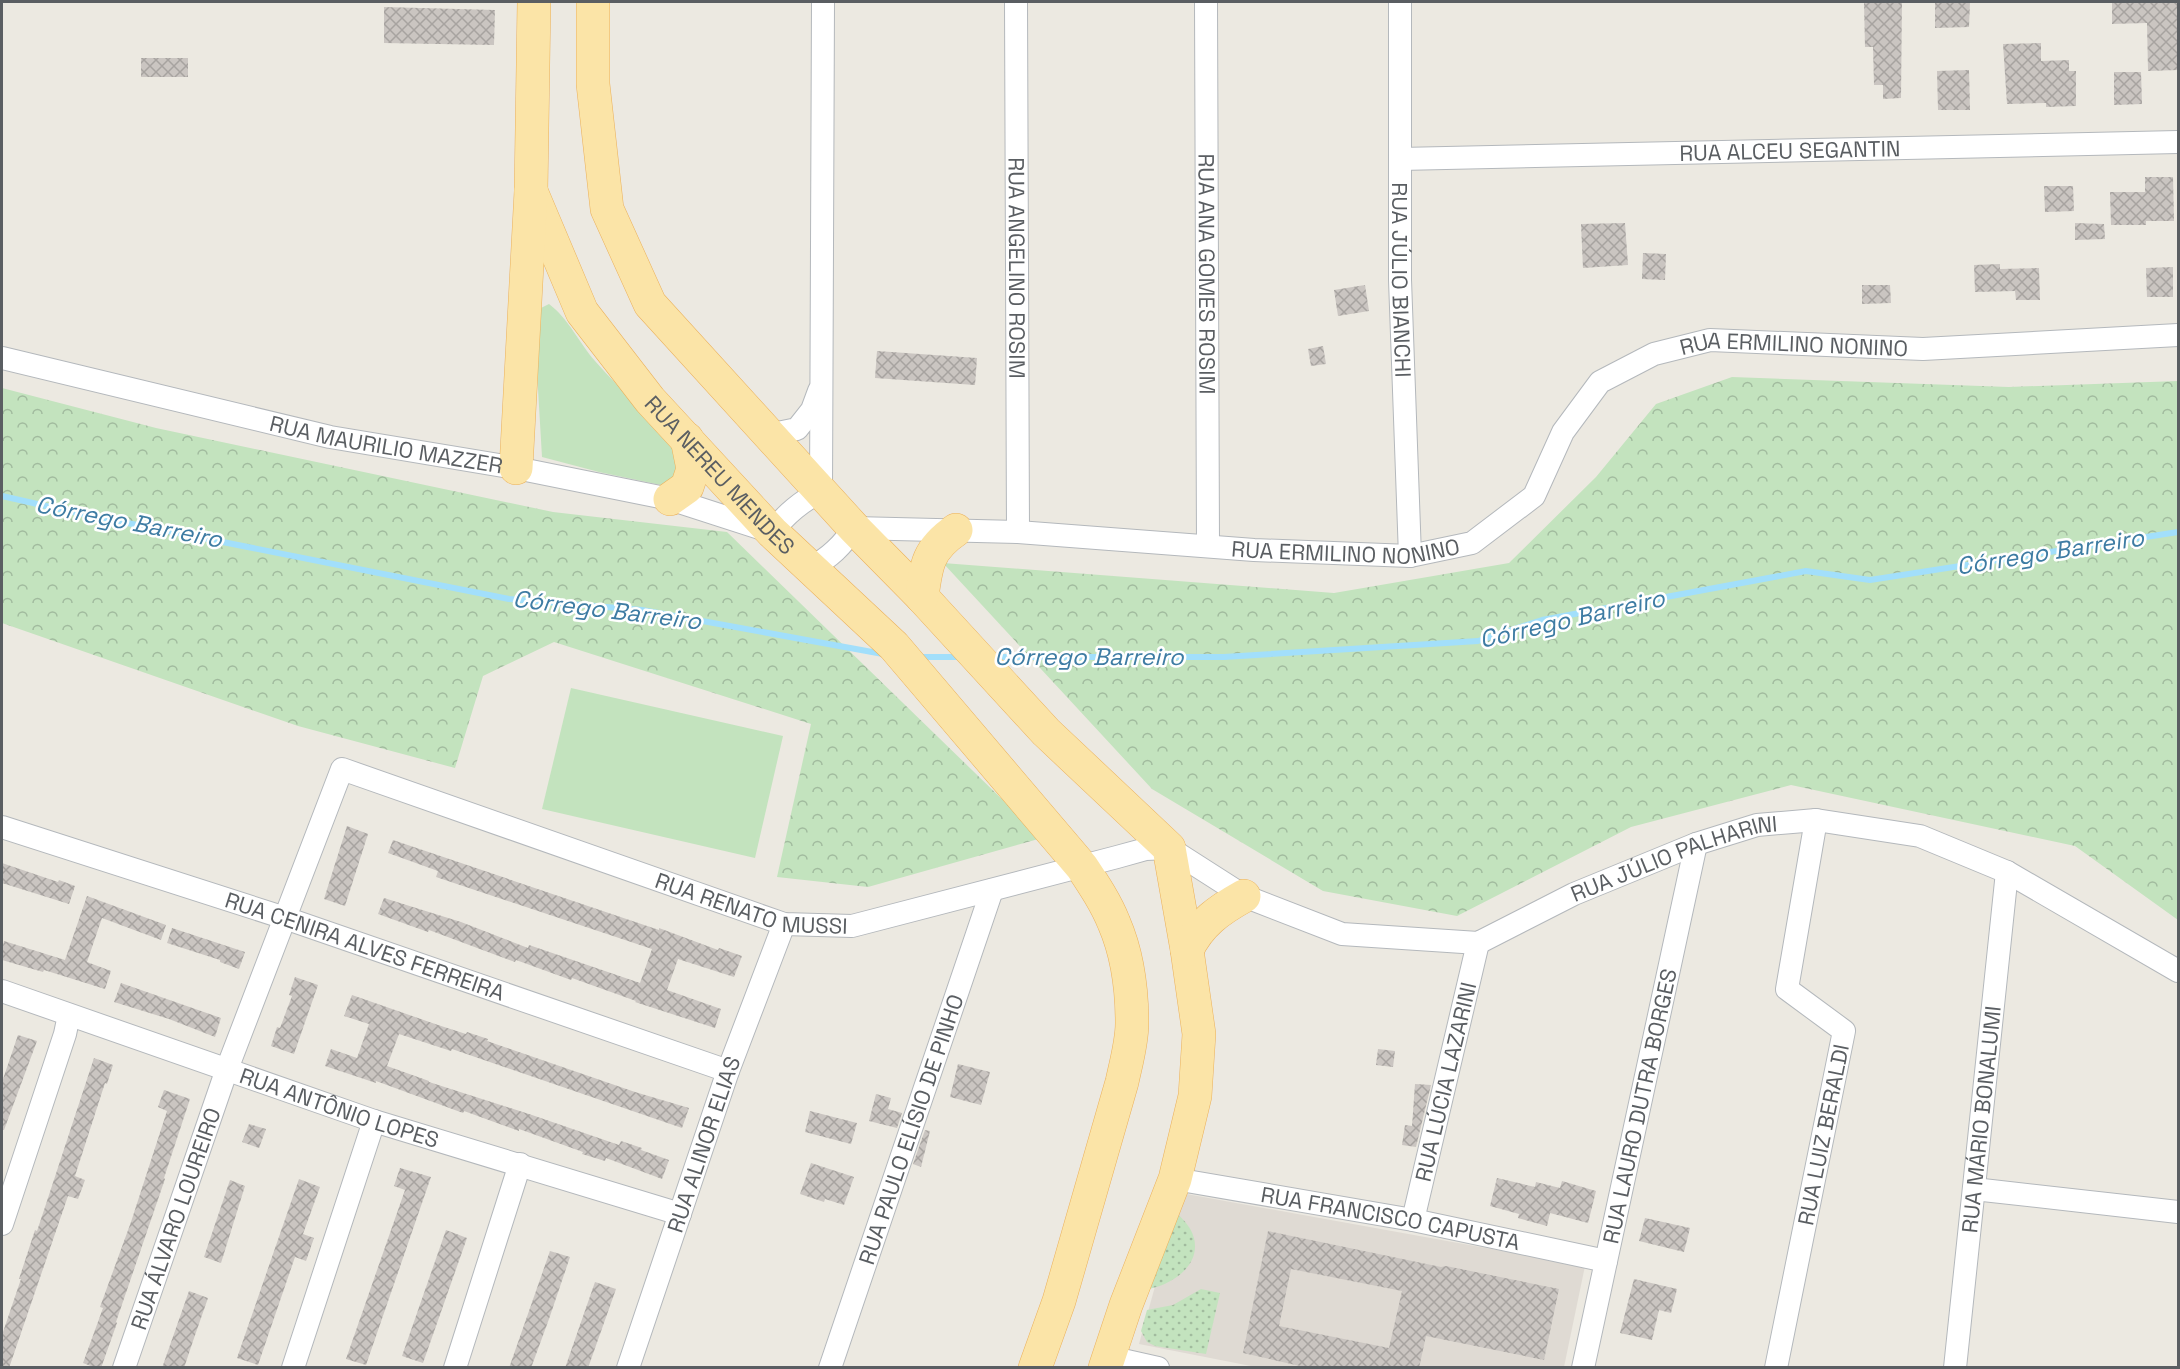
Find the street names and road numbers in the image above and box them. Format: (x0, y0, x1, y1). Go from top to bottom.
street label: RUA ALCEU SEGANTIN (1679, 134, 1901, 167)
street label: RUA ANA GOMES ROSIM (1193, 153, 1221, 395)
street label: RUA ANGELINO ROSIM (1003, 157, 1031, 379)
street label: RUA JÚLIO BIANCHI (1386, 182, 1418, 378)
street label: RUA ERMILINO NONINO (1677, 326, 1909, 362)
street label: RUA NEREU MENDES (639, 390, 801, 560)
street label: RUA MAURILIO MAZZER (267, 409, 505, 480)
street label: RUA ERMILINO NONINO (1230, 532, 1462, 570)
street label: RUA JÚLIO PALHARINI (1567, 809, 1778, 908)
street label: RUA RENATO MUSSI (651, 866, 848, 940)
street label: RUA CENIRA ALVES FERREIRA (222, 886, 509, 1007)
street label: RUA LAURO DUTRA BORGES (1596, 966, 1683, 1246)
street label: RUA LÚCIA LAZARINI (1408, 979, 1482, 1184)
street label: RUA PAULO ELÍSIO DE PINHO (852, 991, 970, 1268)
street label: RUA MÁRIO BONALUMI (1955, 1004, 2007, 1234)
street label: RUA LUIZ BERALDI (1791, 1042, 1855, 1228)
street label: RUA ALINOR ELIAS (661, 1052, 746, 1236)
street label: RUA ANTÔNIO LOPES (236, 1061, 442, 1154)
street label: RUA ÁLVARO LOUREIRO (124, 1104, 227, 1333)
street label: RUA FRANCISCO CAPUSTA (1259, 1180, 1523, 1256)

